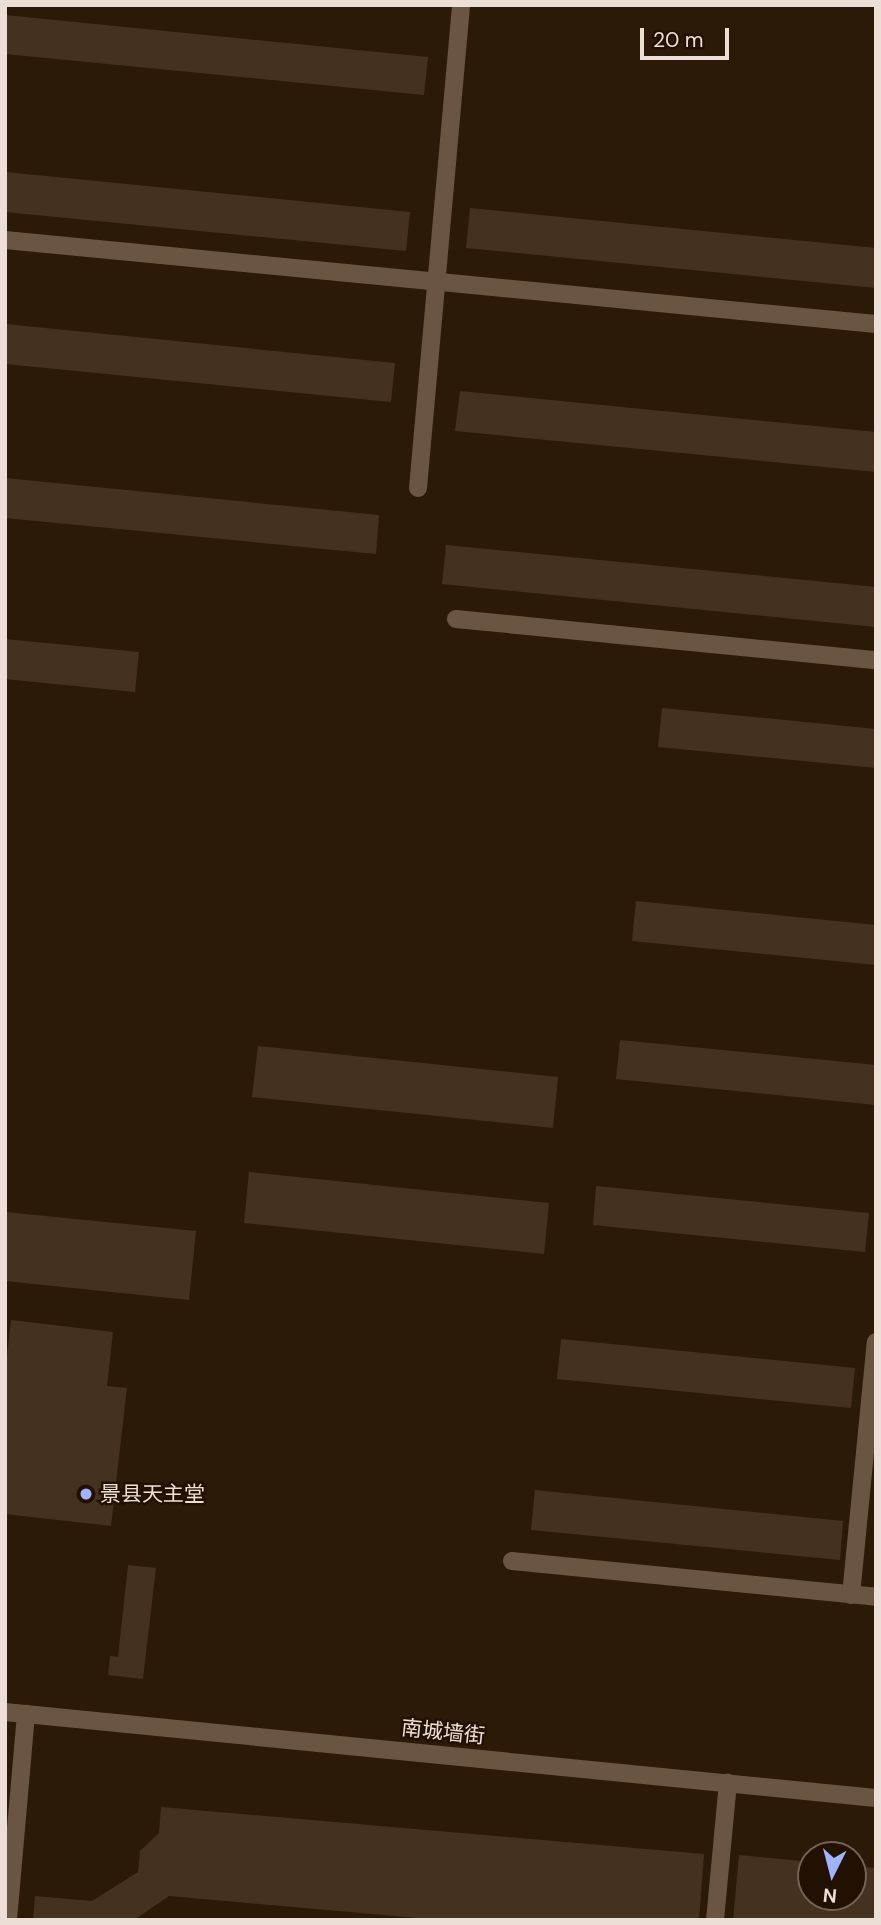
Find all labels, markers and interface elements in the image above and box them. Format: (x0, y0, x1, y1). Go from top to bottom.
scale bar (643, 14, 732, 58)
text: 20 m (653, 26, 704, 54)
place label: 景县天主堂 (100, 1481, 205, 1507)
marker: 景县天主堂 (78, 1486, 94, 1502)
street label: 南城墙街 (400, 1715, 486, 1749)
north arrow (797, 1841, 867, 1911)
text: N (822, 1882, 838, 1909)

